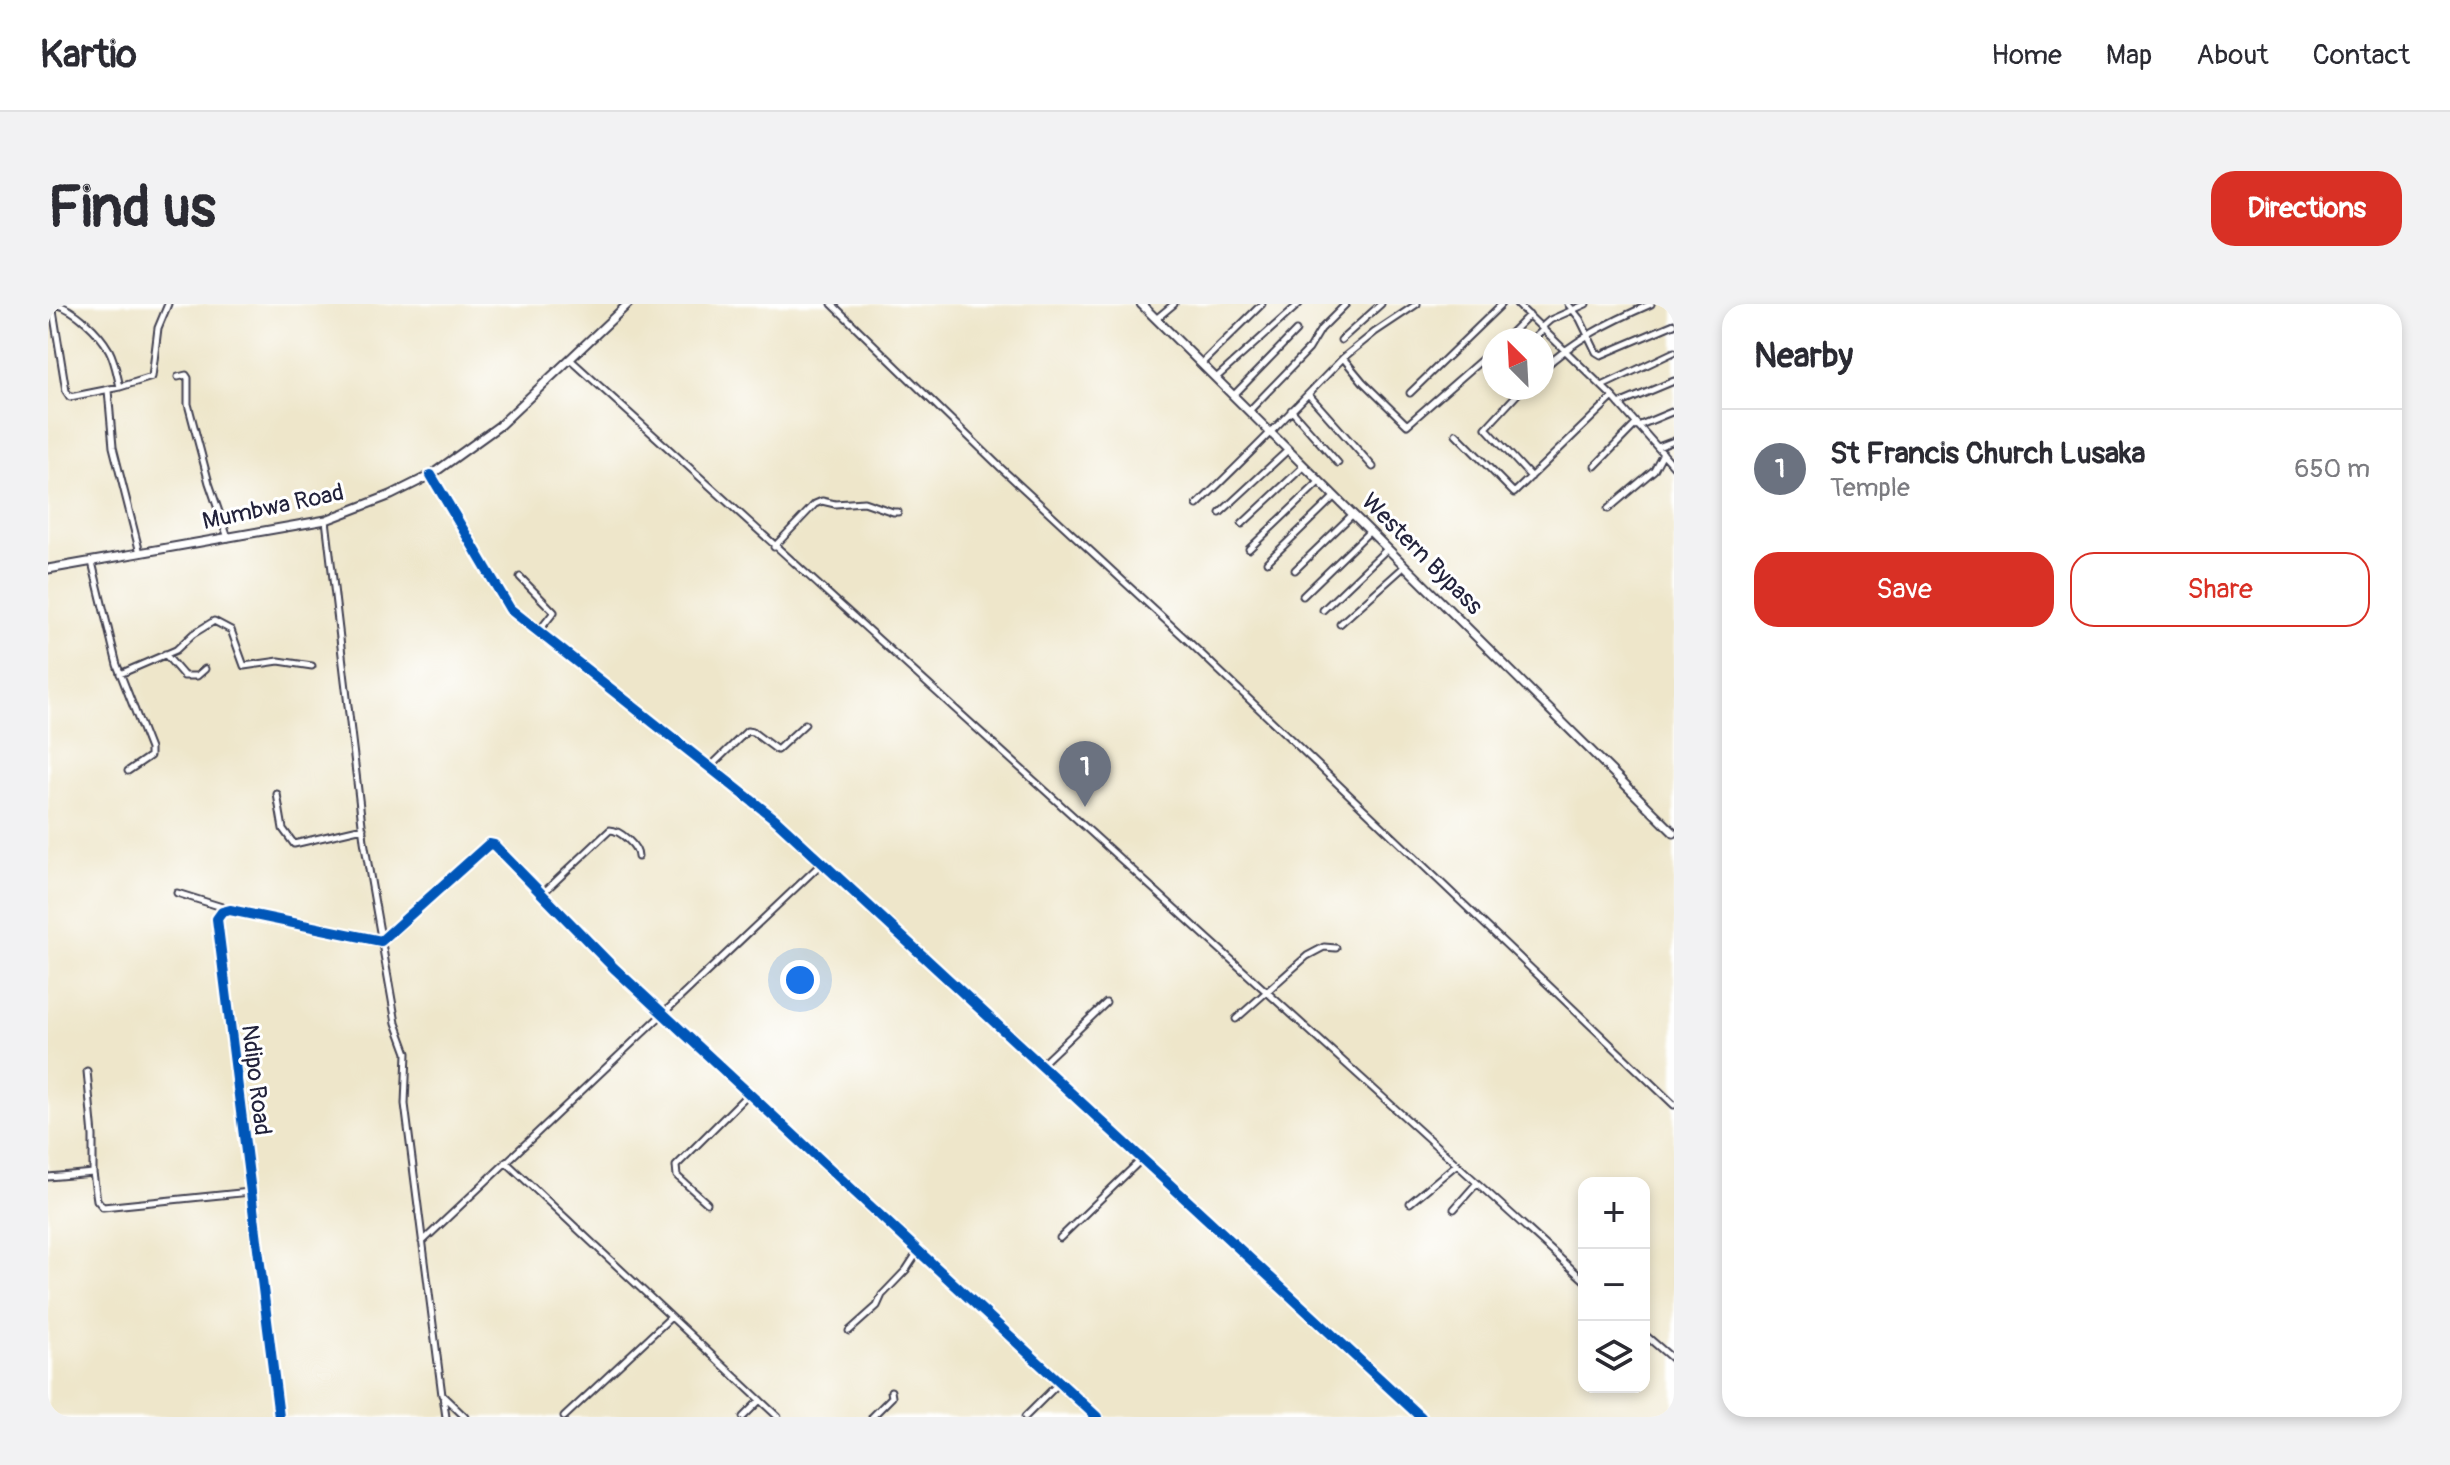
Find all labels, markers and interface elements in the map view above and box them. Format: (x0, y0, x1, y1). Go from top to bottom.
text: Kartio (40, 31, 137, 79)
text: Home (1991, 38, 2062, 73)
text: Map (2106, 38, 2152, 73)
text: About (2196, 38, 2269, 73)
text: Contact (2313, 38, 2410, 73)
button: Directions (2211, 171, 2402, 246)
text: Find us (48, 174, 216, 243)
north arrow (1482, 328, 1554, 400)
text: Nearby (1754, 335, 1853, 378)
text: St Francis Church Lusaka (1830, 435, 2145, 472)
text: 1 (1775, 453, 1785, 485)
text: 650 m (2294, 453, 2370, 485)
text: Temple (1830, 472, 1910, 504)
street label: Mumbwa Road (200, 478, 346, 536)
street label: Western Bypass (1355, 487, 1489, 621)
button: Save (1754, 552, 2054, 627)
button: Share (2070, 552, 2370, 627)
pin: 1 (1059, 741, 1111, 807)
your location (780, 960, 820, 1000)
street label: Ndipo Road (235, 1023, 277, 1137)
map controls (1578, 1177, 1650, 1393)
button: + (1578, 1177, 1650, 1249)
button: − (1578, 1249, 1650, 1321)
button: layers (1578, 1321, 1650, 1393)

